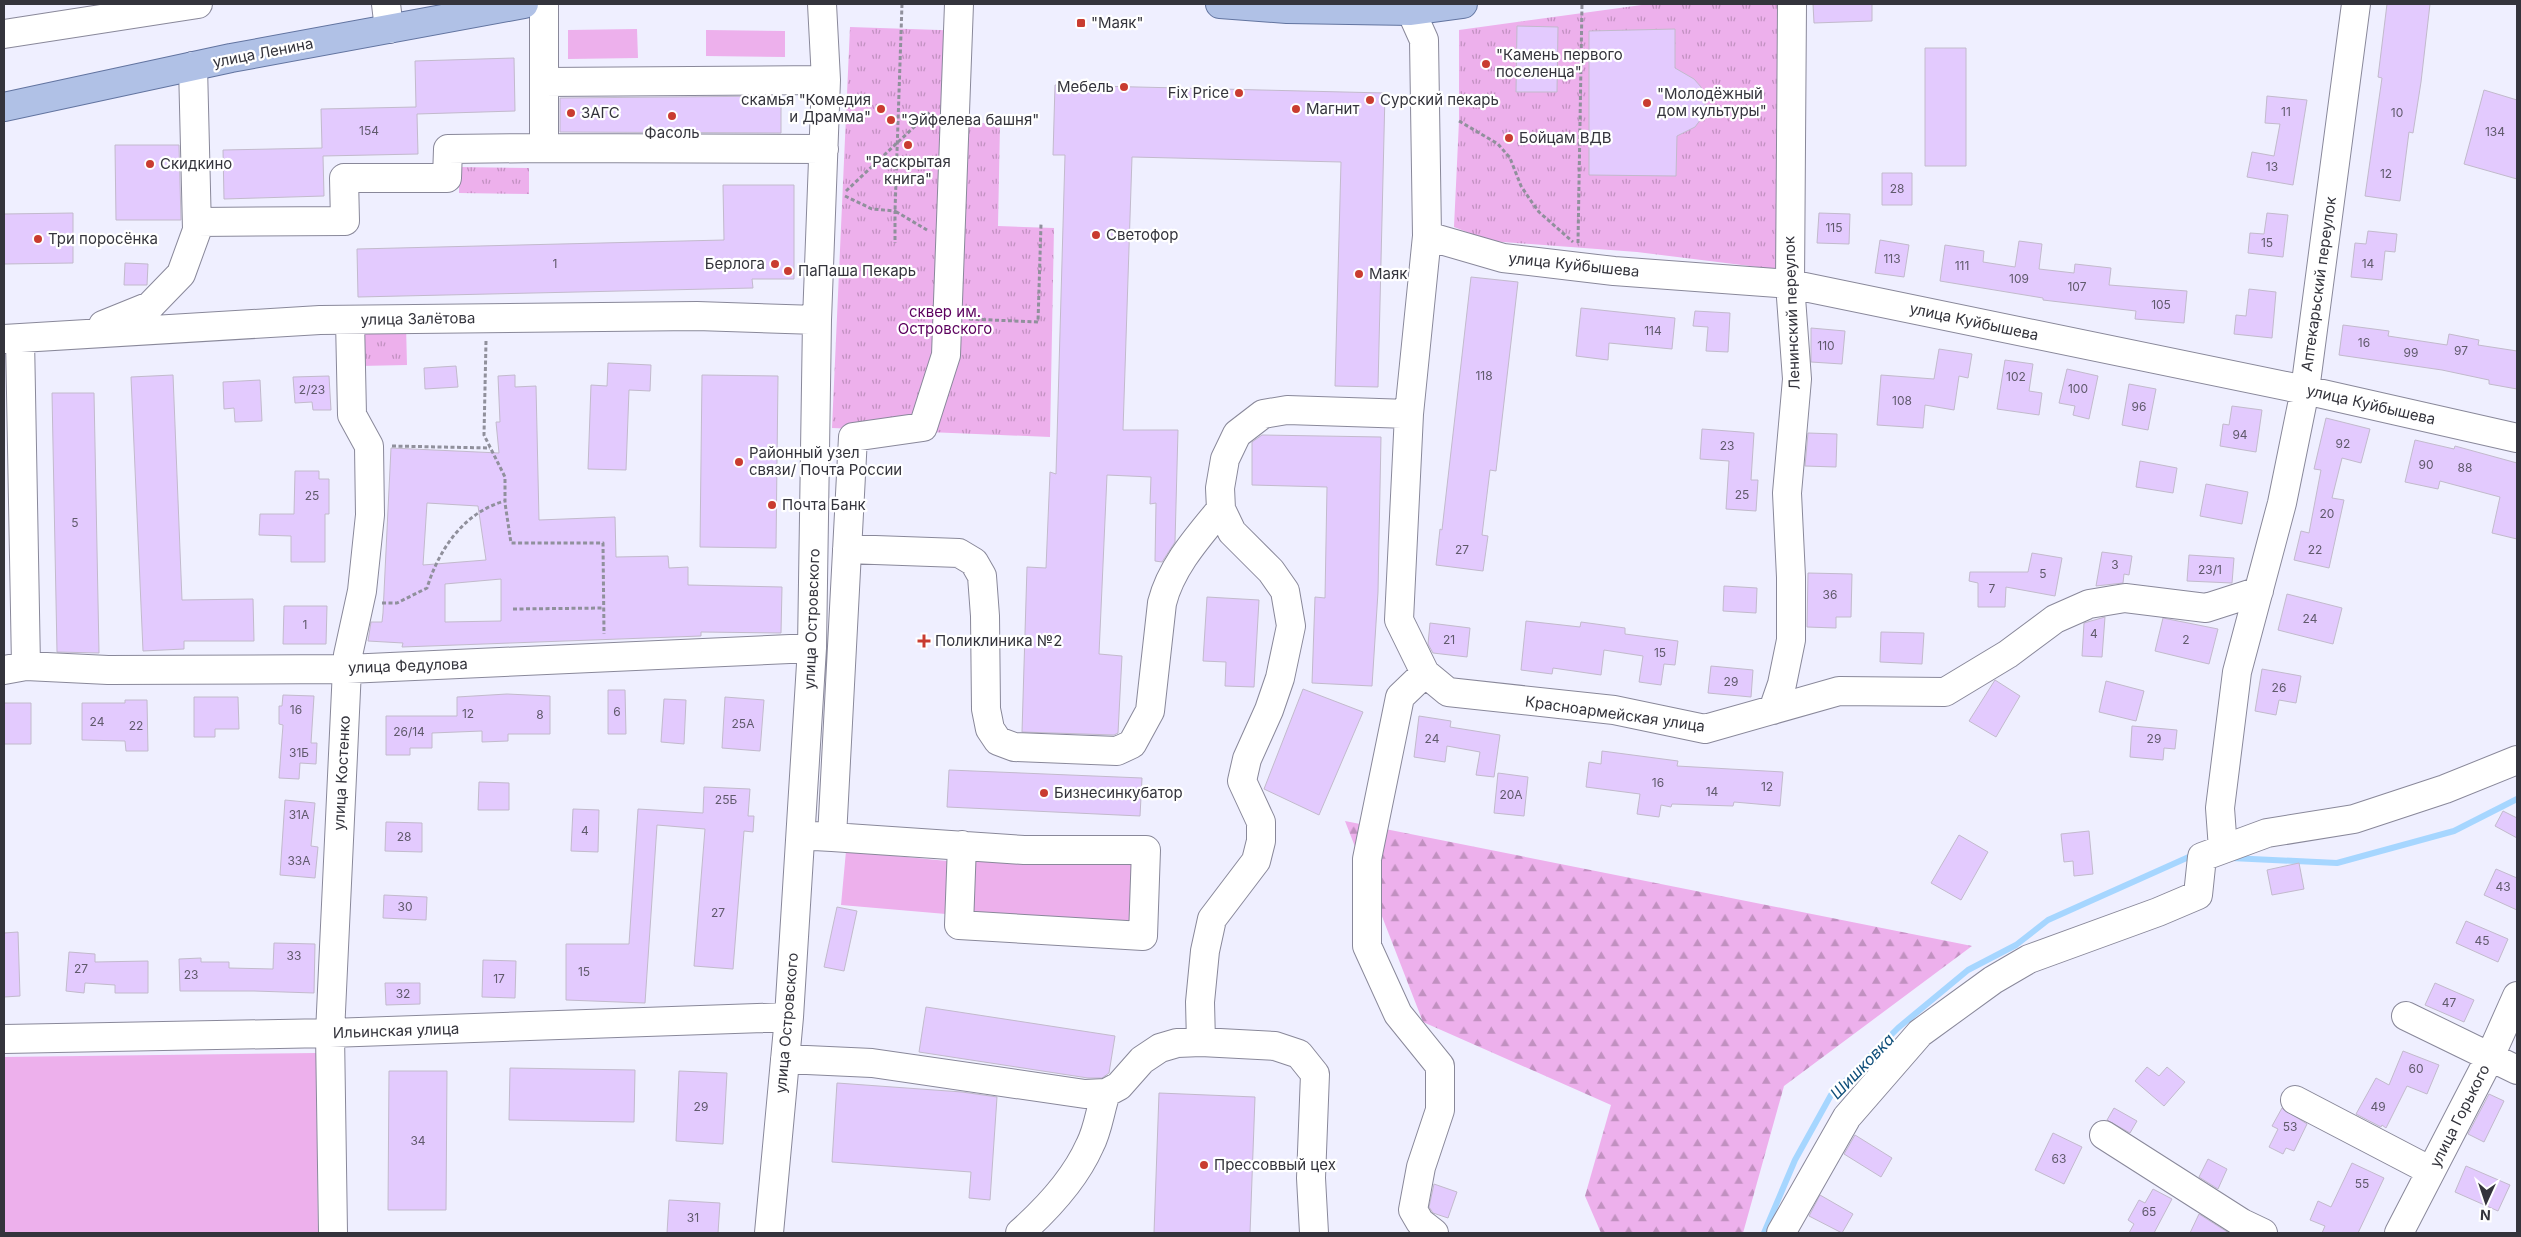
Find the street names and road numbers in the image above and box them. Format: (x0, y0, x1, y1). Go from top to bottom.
street label: улица Ленина (211, 33, 315, 72)
street label: Аптекарьский переулок (2297, 195, 2340, 372)
street label: Ленинский переулок (1779, 236, 1804, 390)
street label: улица Куйбышева (1508, 248, 1640, 281)
street label: улица Куйбышева (1908, 299, 2040, 344)
street label: улица Залётова (361, 308, 475, 329)
street label: улица Куйбышева (2305, 380, 2437, 429)
street label: улица Островского (800, 548, 823, 690)
street label: улица Федулова (348, 654, 468, 677)
street label: Красноармейская улица (1524, 691, 1706, 736)
street label: улица Костенко (329, 715, 354, 831)
street label: улица Островского (771, 952, 802, 1094)
street label: Ильинская улица (333, 1019, 459, 1042)
street label: улица Горького (2425, 1061, 2494, 1170)

